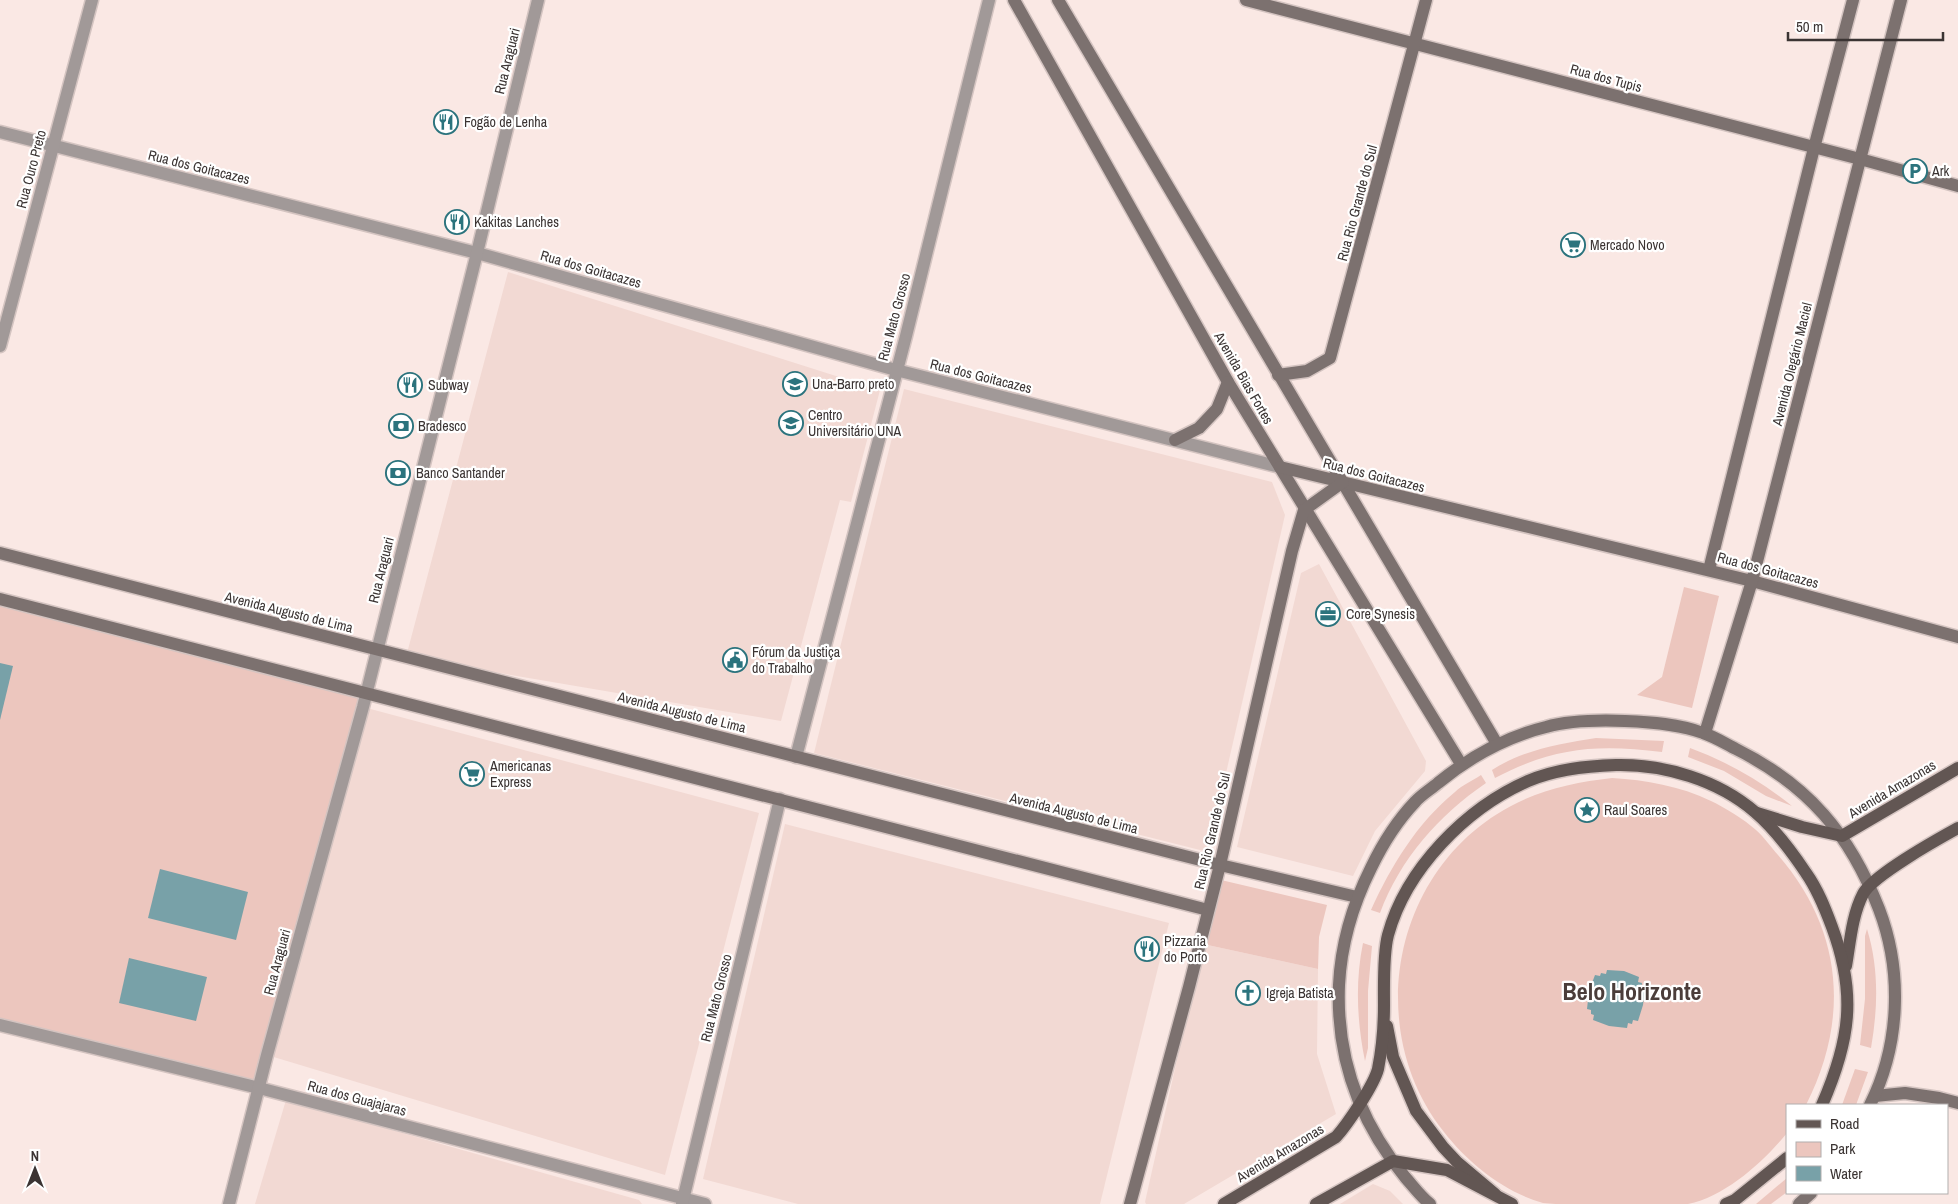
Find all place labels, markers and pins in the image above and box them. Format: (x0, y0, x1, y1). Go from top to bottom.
restaurant icon: Fogão de Lenha (433, 109, 459, 135)
place label: Fogão de Lenha (464, 113, 548, 131)
parking icon: Ark (1902, 158, 1928, 184)
place label: Ark (1931, 162, 1949, 180)
restaurant icon: Kakitas Lanches (444, 209, 470, 235)
place label: Kakitas Lanches (474, 213, 559, 231)
supermarket icon: Mercado Novo (1560, 232, 1586, 258)
place label: Mercado Novo (1590, 236, 1665, 254)
school or university icon: Una-Barro preto (782, 371, 808, 397)
restaurant icon: Subway (397, 372, 423, 398)
place label: Una-Barro preto (812, 375, 894, 393)
place label: Subway (428, 376, 469, 394)
place label: Centro Universitário UNA (808, 406, 901, 440)
school or university icon: Centro Universitário UNA (778, 410, 804, 436)
bank icon: Bradesco (388, 413, 414, 439)
place label: Bradesco (418, 417, 467, 435)
bank icon: Banco Santander (385, 460, 411, 486)
place label: Banco Santander (416, 464, 505, 482)
office icon: Core Synesis (1315, 601, 1341, 627)
place label: Core Synesis (1346, 605, 1415, 623)
place label: Fórum da Justiça do Trabalho (752, 643, 841, 677)
public building icon: Fórum da Justiça do Trabalho (722, 647, 748, 673)
place label: Americanas Express (489, 757, 552, 791)
supermarket icon: Americanas Express (459, 761, 485, 787)
place icon: Raul Soares (1574, 797, 1600, 823)
place label: Raul Soares (1604, 801, 1667, 819)
place label: Pizzaria do Porto (1164, 932, 1207, 966)
restaurant icon: Pizzaria do Porto (1134, 936, 1160, 962)
church icon: Igreja Batista (1235, 980, 1261, 1006)
place label: Igreja Batista (1266, 984, 1334, 1002)

